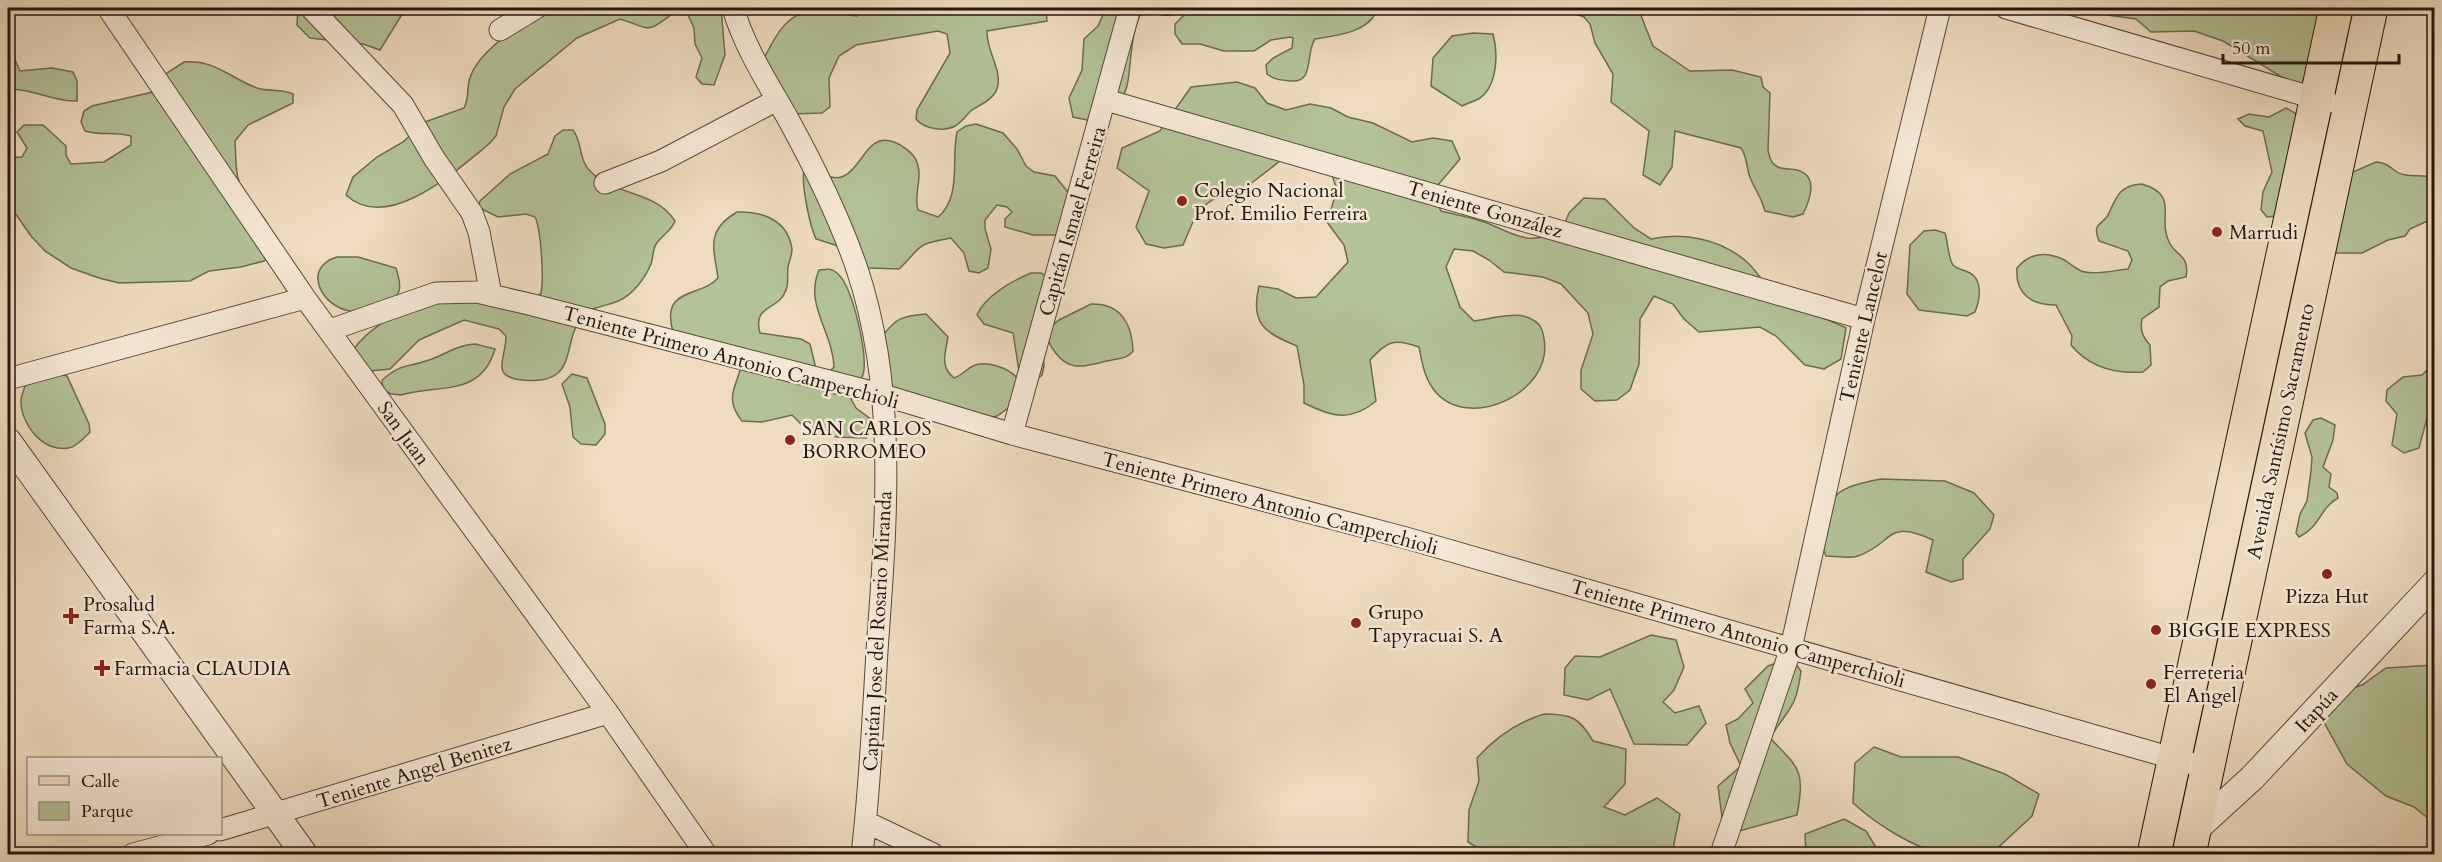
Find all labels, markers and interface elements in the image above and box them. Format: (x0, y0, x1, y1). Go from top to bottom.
scale bar (2223, 27, 2398, 65)
text: 50 m (2232, 36, 2271, 61)
street label: Capitán Ismael Ferreira (1032, 123, 1113, 319)
street label: Teniente González (1404, 174, 1566, 245)
place label: Colegio Nacional Prof. Emilio Ferreira (1194, 177, 1368, 227)
marker: Colegio Nacional Prof. Emilio Ferreira (1175, 194, 1189, 208)
place label: Marrudi (2229, 219, 2299, 246)
marker: Marrudi (2210, 225, 2224, 239)
street label: Teniente Lancelot (1833, 248, 1894, 405)
street label: Teniente Primero Antonio Camperchioli (560, 300, 902, 416)
street label: Avenida Santísimo Sacramento (2240, 301, 2321, 561)
street label: San Juan (371, 396, 436, 471)
place label: SAN CARLOS BORROMEO (802, 415, 931, 465)
marker: SAN CARLOS BORROMEO (783, 433, 797, 447)
street label: Teniente Primero Antonio Camperchioli (1099, 446, 1441, 562)
street label: Capitán Jose del Rosario Miranda (857, 490, 898, 772)
marker: Pizza Hut (2320, 567, 2334, 581)
street label: Teniente Primero Antonio Camperchioli (1567, 573, 1909, 694)
place label: Pizza Hut (2285, 583, 2369, 610)
place label: Prosalud Farma S.A. (83, 591, 176, 641)
place label: Grupo Tapyracuai S. A (1368, 599, 1504, 649)
marker: Prosalud Farma S.A. (64, 609, 78, 623)
marker: Grupo Tapyracuai S. A (1349, 616, 1363, 630)
place label: BIGGIE EXPRESS (2168, 617, 2331, 644)
marker: BIGGIE EXPRESS (2149, 623, 2163, 637)
place label: Farmacia CLAUDIA (114, 655, 292, 682)
place label: Ferreteria El Angel (2163, 659, 2244, 709)
marker: Farmacia CLAUDIA (95, 661, 109, 675)
marker: Ferreteria El Angel (2144, 677, 2158, 691)
street label: Itapúa (2289, 682, 2344, 739)
street label: Teniente Angel Benitez (313, 730, 515, 815)
legend (27, 757, 222, 835)
text: Calle (81, 769, 120, 794)
text: Parque (81, 799, 134, 824)

